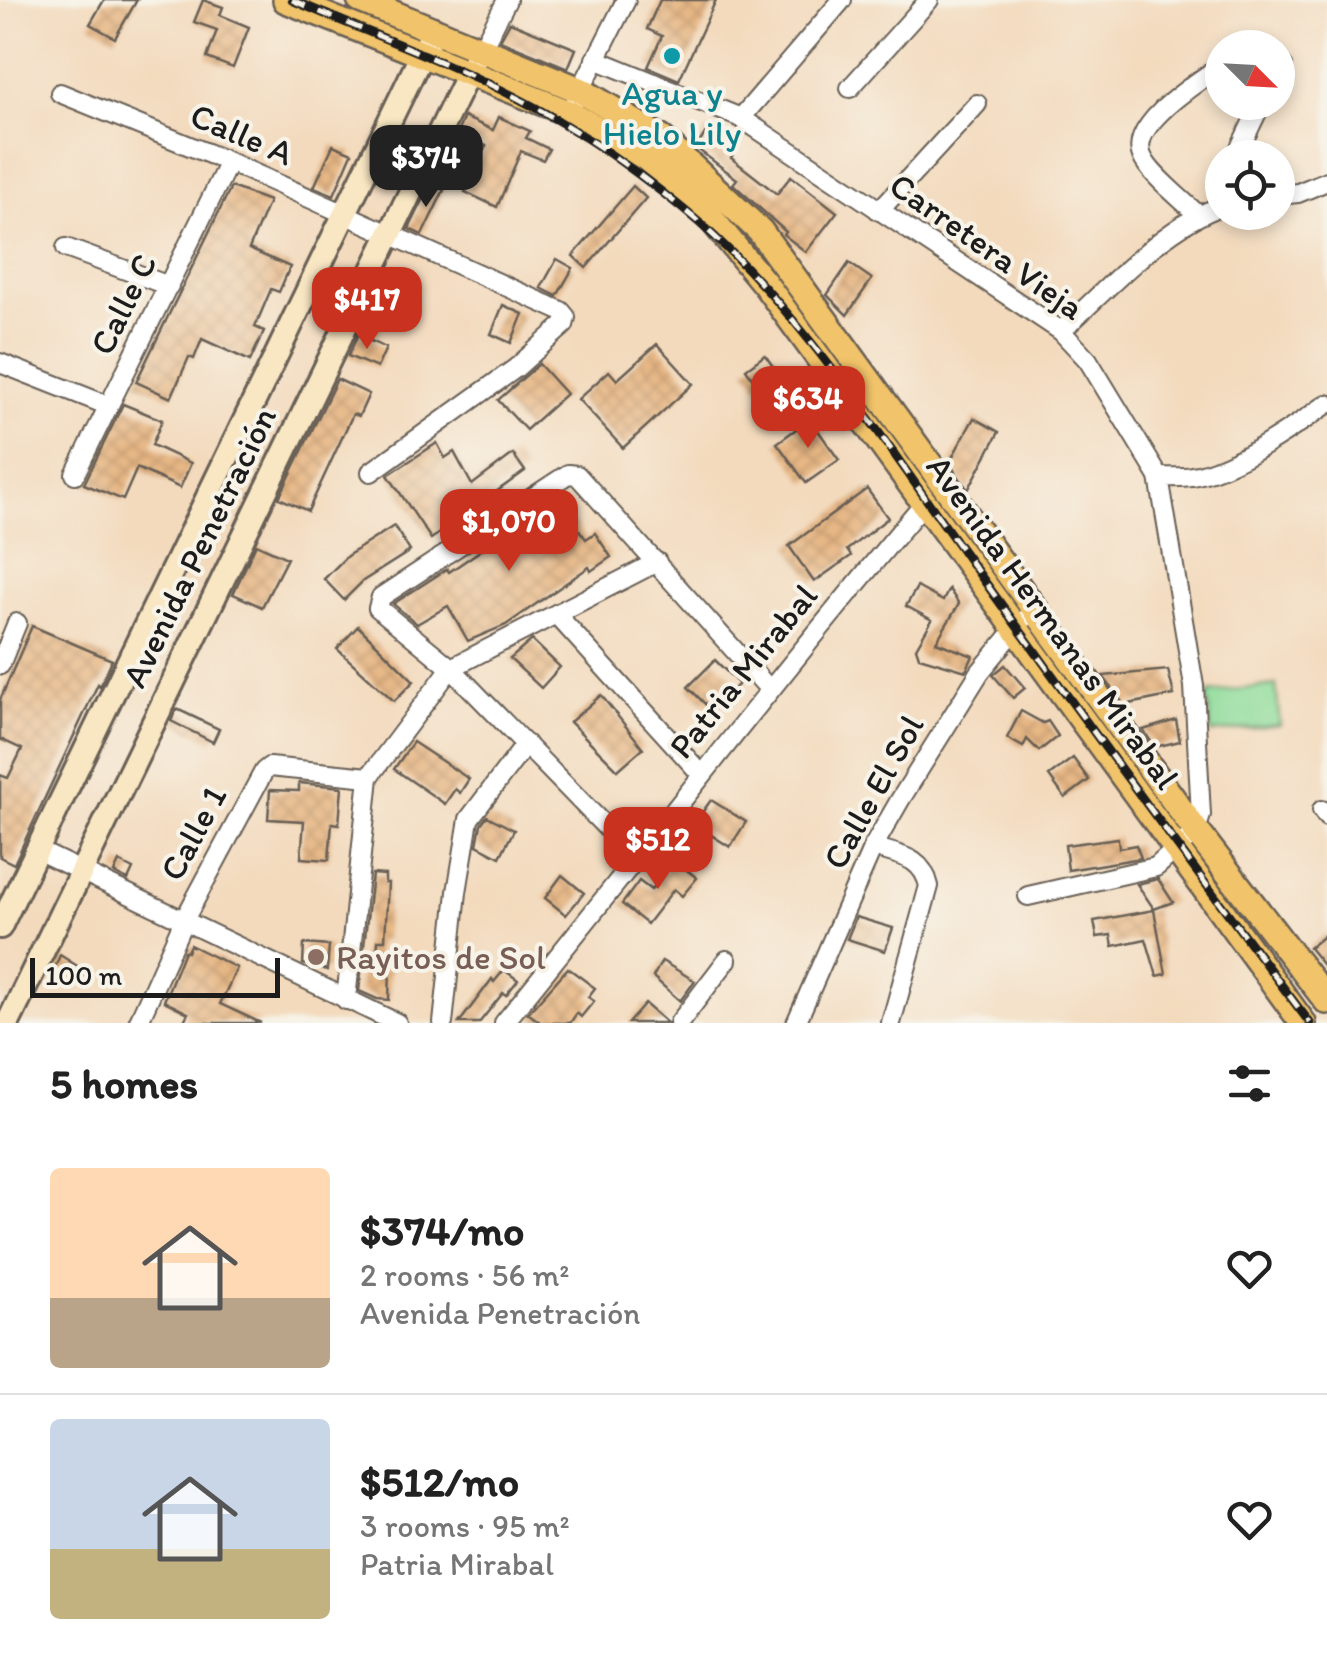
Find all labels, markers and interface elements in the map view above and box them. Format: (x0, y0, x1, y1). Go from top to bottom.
north arrow (1205, 30, 1295, 120)
map controls (1205, 30, 1295, 230)
marker: Agua y Hielo Lily (661, 45, 683, 67)
place label: Agua y Hielo Lily (603, 72, 742, 154)
street label: Calle A (184, 94, 300, 174)
pin: $374 (367, 125, 485, 210)
text: $374 (392, 138, 460, 176)
button: locate (1205, 140, 1295, 230)
street label: Carretera Vieja (882, 163, 1092, 329)
street label: Calle C (81, 246, 165, 362)
pin: $417 (308, 267, 426, 352)
text: $417 (334, 280, 400, 318)
pin: $634 (749, 366, 867, 451)
text: $634 (773, 379, 843, 417)
street label: Avenida Penetración (113, 400, 285, 694)
street label: Avenida Hermanas Mirabal (918, 447, 1188, 797)
pin: $1,070 (428, 489, 590, 574)
text: $1,070 (462, 502, 556, 540)
street label: Patria Mirabal (660, 575, 826, 767)
street label: Calle El Sol (814, 708, 932, 876)
street label: Calle 1 (151, 778, 235, 888)
pin: $512 (599, 807, 717, 892)
text: $512 (626, 820, 690, 858)
place label: Rayitos de Sol (336, 936, 546, 978)
marker: Rayitos de Sol (305, 946, 327, 968)
scale bar (30, 953, 280, 998)
text: 100 m (45, 958, 122, 992)
icon: filters (1222, 1056, 1277, 1111)
text: 5 homes (50, 1058, 198, 1109)
text: $374/mo (360, 1205, 525, 1256)
icon: home (130, 1208, 250, 1328)
icon: heart (1222, 1241, 1277, 1296)
text: 2 rooms · 56 m² (360, 1256, 569, 1294)
text: Avenida Penetración (360, 1294, 640, 1332)
text: $512/mo (360, 1456, 519, 1507)
icon: home (130, 1459, 250, 1579)
icon: heart (1222, 1492, 1277, 1547)
text: 3 rooms · 95 m² (360, 1507, 570, 1545)
text: Patria Mirabal (360, 1545, 554, 1583)

